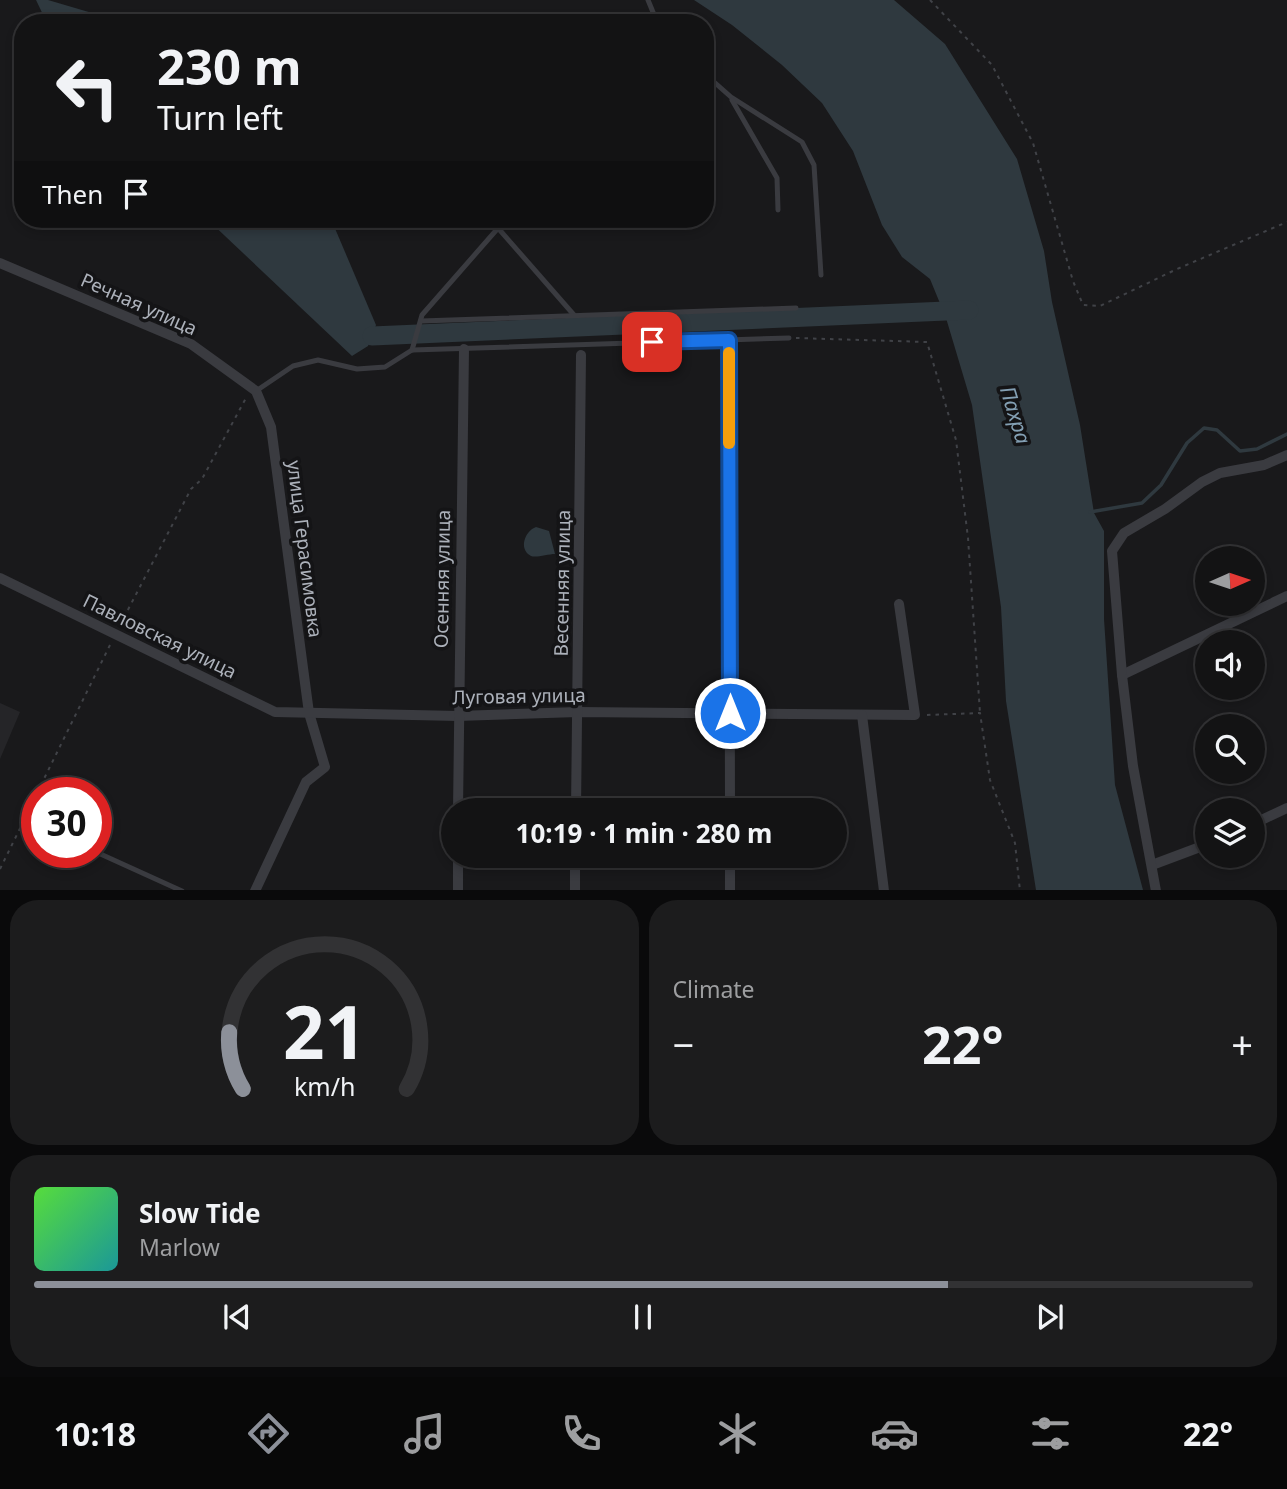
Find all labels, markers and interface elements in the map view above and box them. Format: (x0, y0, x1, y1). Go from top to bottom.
text: 230 m (157, 33, 302, 99)
icon: left (42, 42, 133, 133)
text: Turn left (157, 96, 283, 139)
icon: arrive (117, 175, 155, 213)
text: Then (42, 176, 103, 212)
street label: Речная улица (77, 267, 201, 341)
pin (622, 312, 682, 372)
icon: arrive (633, 323, 671, 361)
water label: Пахра (994, 383, 1038, 448)
street label: улица Герасимовка (281, 459, 329, 639)
street label: Осенняя улица (428, 510, 456, 648)
street label: Весенняя улица (548, 510, 576, 656)
north arrow (1195, 546, 1265, 616)
map controls (1195, 546, 1265, 868)
street label: Павловская улица (79, 588, 241, 684)
button: sound (1195, 630, 1265, 700)
position arrow (693, 676, 767, 750)
street label: Луговая улица (452, 682, 586, 710)
button: search (1195, 714, 1265, 784)
speed limit sign: 30 (21, 777, 112, 868)
button: layers (1195, 798, 1265, 868)
text: 10:19 · 1 min · 280 m (516, 815, 772, 851)
text: Climate (673, 973, 755, 1005)
text: 21 (283, 981, 366, 1080)
text: 22° (922, 1008, 1004, 1079)
text: − (673, 1018, 694, 1070)
text: + (1231, 1018, 1253, 1070)
text: km/h (293, 1068, 355, 1102)
text: Slow Tide (139, 1195, 261, 1231)
text: Marlow (139, 1231, 220, 1263)
icon: previous (218, 1298, 256, 1336)
icon: pause (624, 1298, 662, 1336)
icon: next (1031, 1298, 1069, 1336)
icon: directions (244, 1409, 293, 1458)
icon: music (400, 1409, 449, 1458)
icon: phone (557, 1409, 606, 1458)
icon: climate (713, 1409, 762, 1458)
icon: car (870, 1409, 919, 1458)
icon: filters (1026, 1409, 1075, 1458)
text: 10:18 (54, 1412, 136, 1455)
text: 22° (1183, 1412, 1233, 1455)

